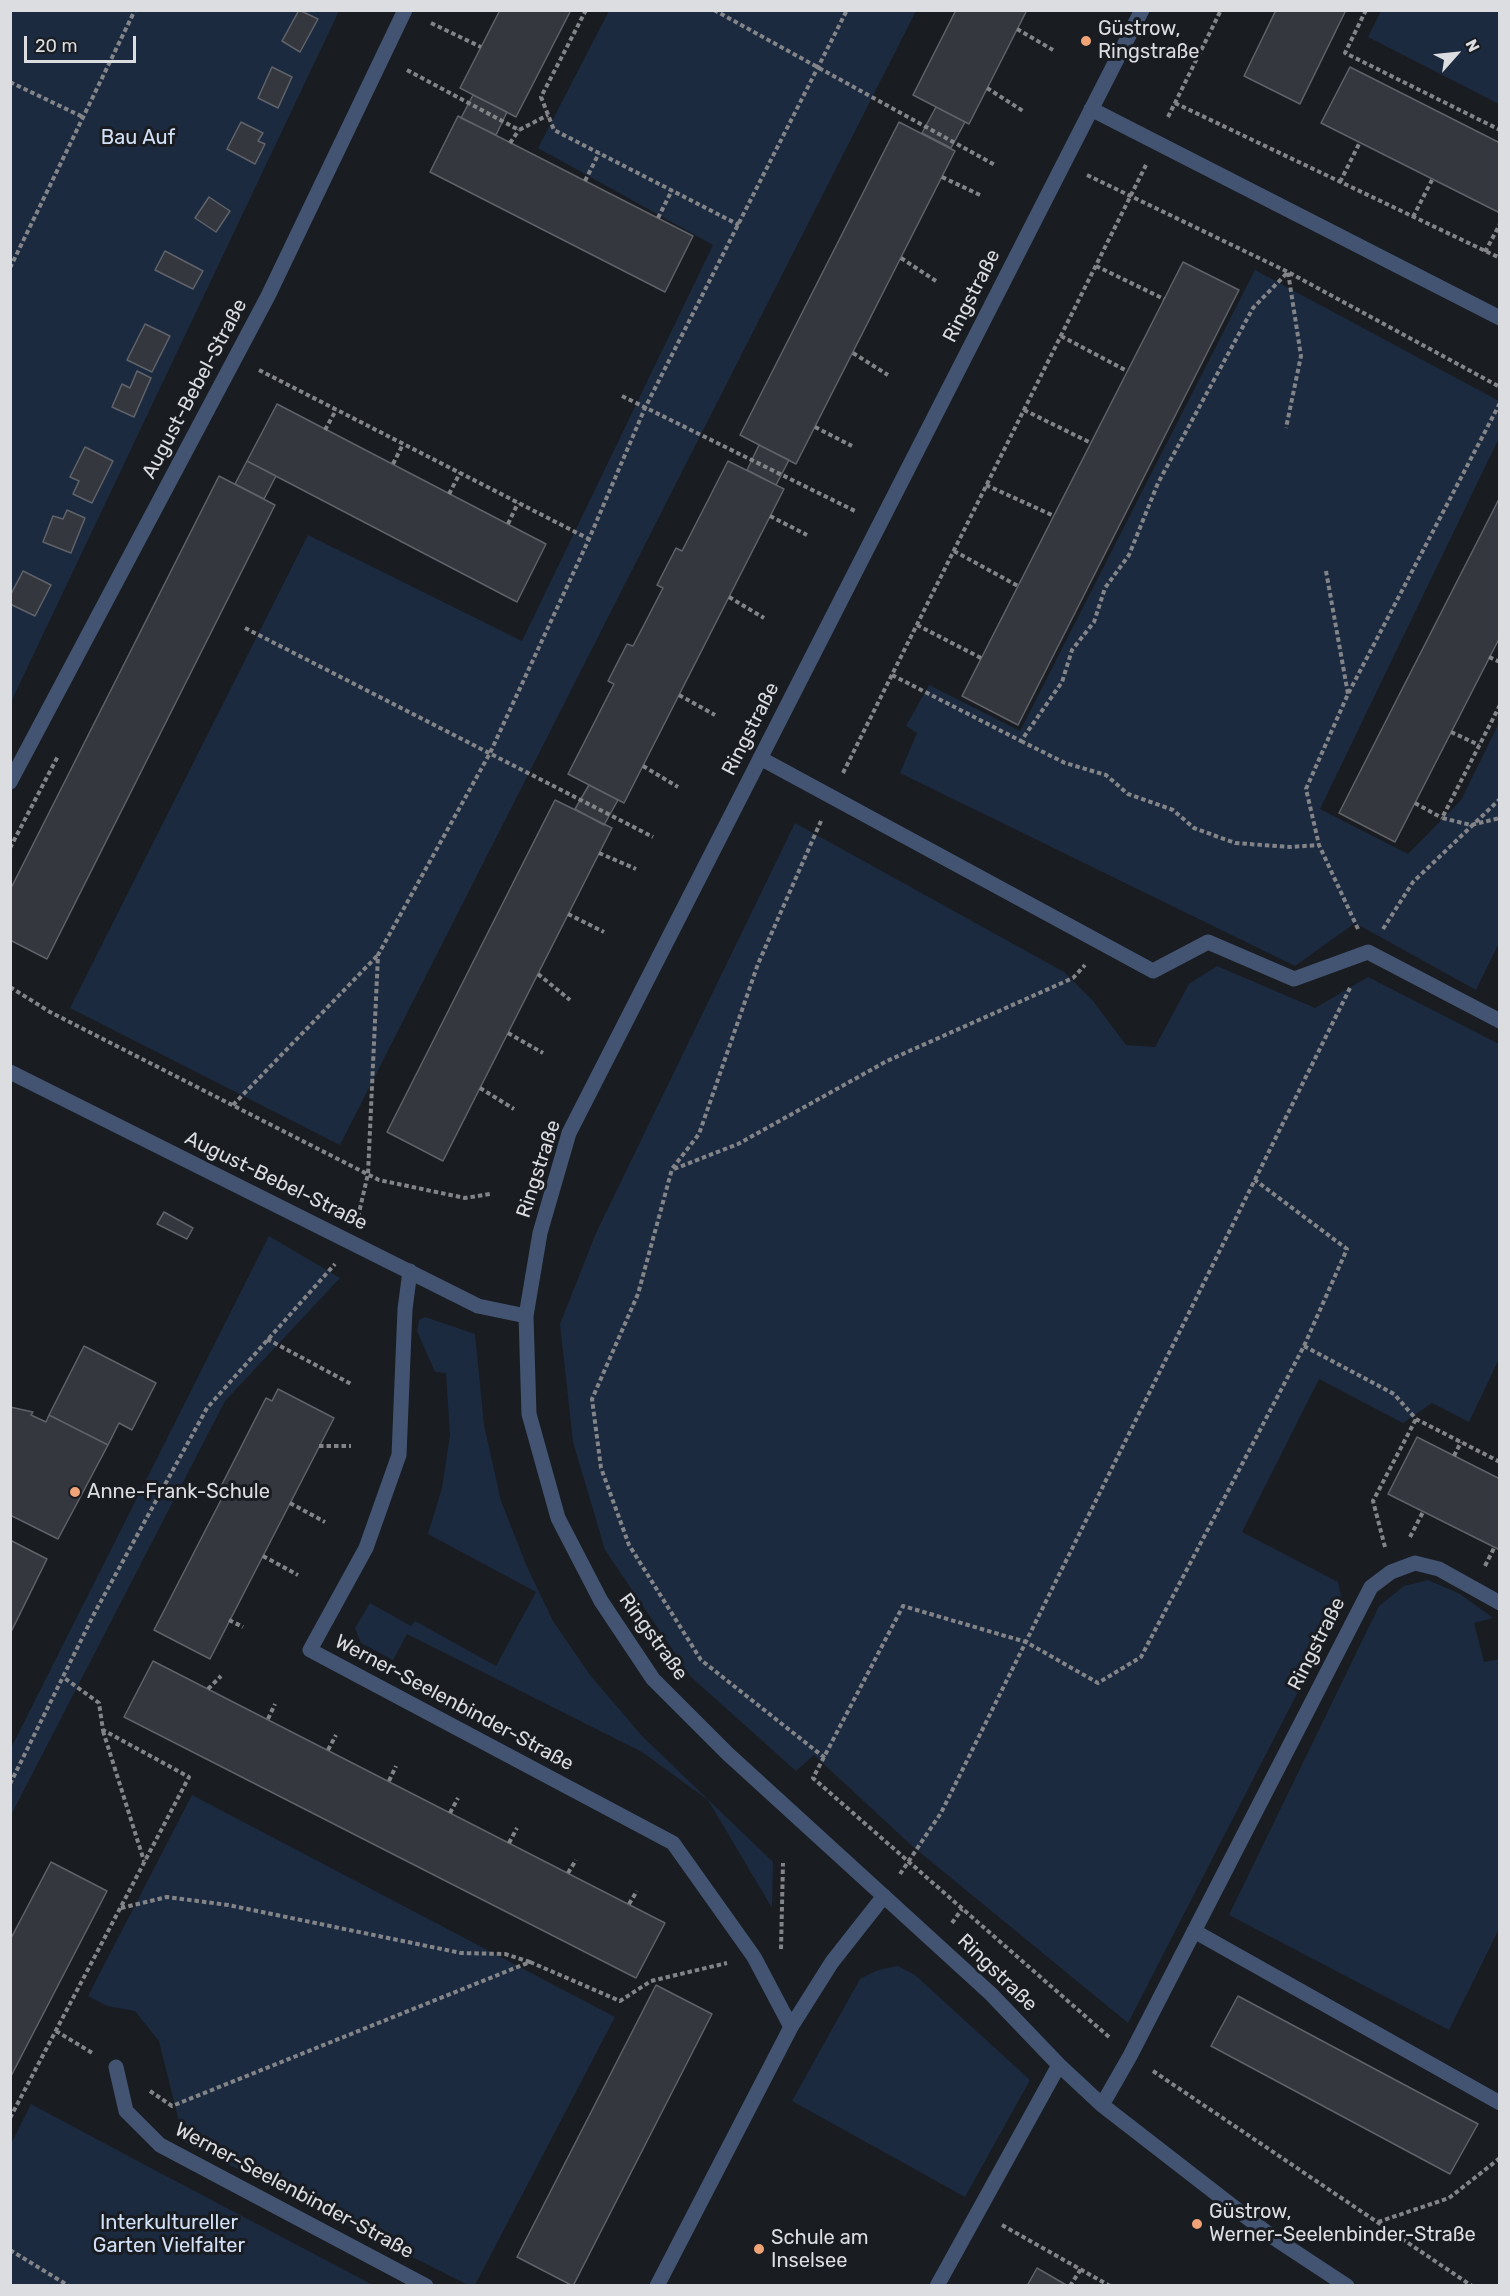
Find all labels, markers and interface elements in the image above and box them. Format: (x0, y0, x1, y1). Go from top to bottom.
place label: Güstrow, Ringstraße (1098, 17, 1199, 64)
scale bar (27, 24, 140, 62)
north arrow (1426, 24, 1486, 84)
marker: Güstrow, Ringstraße (1079, 34, 1093, 48)
text: 20 m (35, 35, 77, 57)
text: N (1461, 36, 1484, 55)
park label: Bau Auf (101, 126, 175, 150)
street label: Ringstraße (938, 245, 1006, 347)
street label: August-Bebel-Straße (137, 295, 253, 483)
street label: Ringstraße (717, 678, 785, 780)
street label: Ringstraße (512, 1117, 566, 1221)
street label: August-Bebel-Straße (181, 1126, 371, 1236)
place label: Anne-Frank-Schule (87, 1480, 270, 1504)
marker: Anne-Frank-Schule (68, 1485, 82, 1499)
street label: Ringstraße (613, 1589, 693, 1685)
street label: Ringstraße (1283, 1593, 1351, 1695)
street label: Werner-Seelenbinder-Straße (331, 1630, 577, 1776)
street label: Ringstraße (952, 1929, 1042, 2017)
street label: Werner-Seelenbinder-Straße (171, 2118, 417, 2264)
place label: Güstrow, Werner-Seelenbinder-Straße (1209, 2200, 1476, 2247)
park label: Interkultureller Garten Vielfalter (93, 2211, 245, 2258)
marker: Güstrow, Werner-Seelenbinder-Straße (1190, 2217, 1204, 2231)
place label: Schule am Inselsee (771, 2226, 868, 2273)
marker: Schule am Inselsee (752, 2242, 766, 2256)

